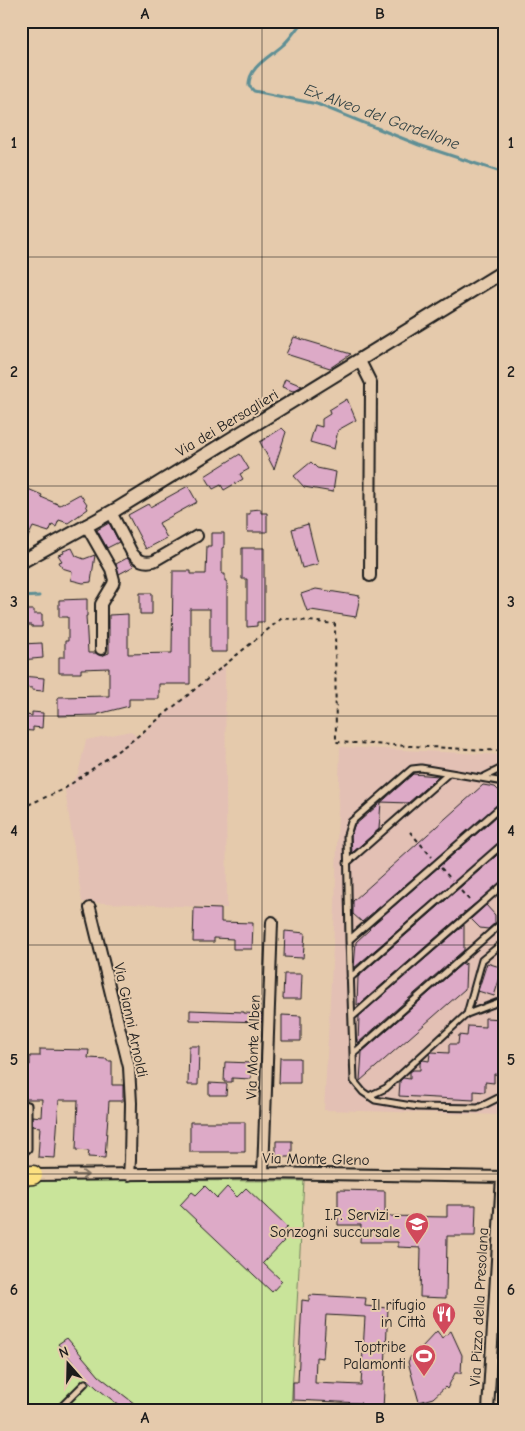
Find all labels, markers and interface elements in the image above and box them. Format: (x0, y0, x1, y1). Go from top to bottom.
text: A (141, 5, 150, 23)
text: B (375, 5, 385, 23)
water label: Ex Alveo del Gardellone (302, 81, 462, 153)
text: 1 (11, 134, 17, 152)
text: 1 (508, 134, 514, 152)
text: 2 (10, 363, 18, 381)
text: 2 (507, 363, 515, 381)
street label: Via dei Bersaglieri (173, 385, 281, 461)
text: 3 (10, 593, 18, 611)
text: 3 (507, 593, 515, 611)
text: 4 (10, 822, 18, 840)
text: 4 (507, 822, 515, 840)
street label: Via Gianni Arnoldi (110, 961, 152, 1079)
street label: Via Monte Alben (242, 994, 264, 1100)
text: 5 (10, 1051, 18, 1069)
text: 5 (507, 1051, 515, 1069)
street label: Via Monte Gleno (262, 1149, 370, 1169)
one-way arrow (72, 1170, 88, 1180)
place label: I.P. Servizi - Sonzogni succursale (270, 1206, 400, 1241)
school or university icon: I.P. Servizi - Sonzogni succursale (404, 1211, 430, 1245)
street label: Via Pizzo della Presolana (466, 1227, 492, 1387)
text: 6 (10, 1281, 18, 1299)
text: 6 (507, 1281, 515, 1299)
place label: Il rifugio in Città (371, 1296, 426, 1331)
restaurant icon: Il rifugio in Città (431, 1301, 457, 1335)
north arrow (42, 1338, 92, 1388)
place label: Toptribe Palamonti (343, 1338, 406, 1373)
text: N (57, 1343, 71, 1362)
sports icon: Toptribe Palamonti (411, 1343, 437, 1377)
text: A (141, 1409, 150, 1427)
text: B (375, 1409, 385, 1427)

